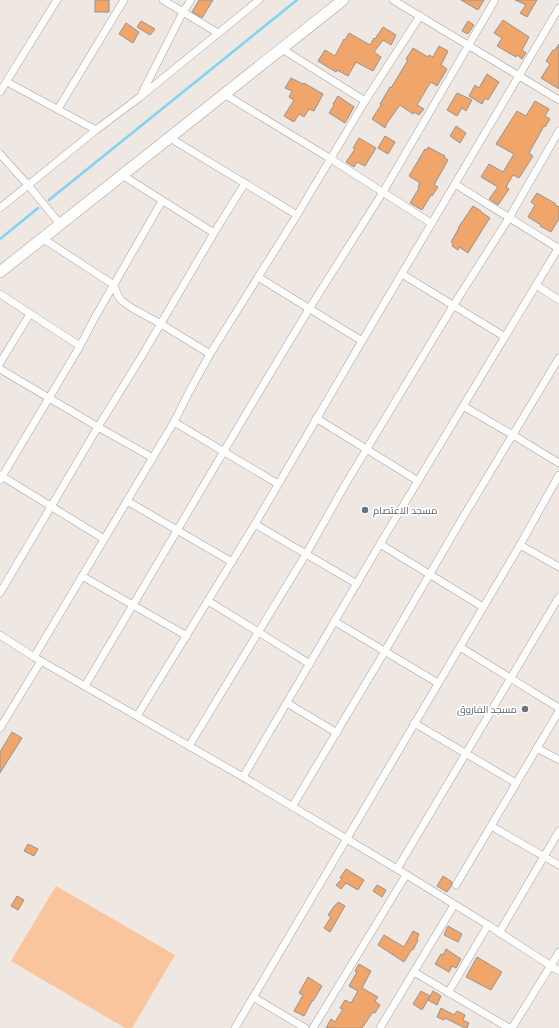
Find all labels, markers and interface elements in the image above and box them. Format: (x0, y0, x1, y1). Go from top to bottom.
place label: مسجد الاعتصام (373, 503, 437, 518)
marker: مسجد الاعتصام (360, 505, 370, 515)
place label: مسجد الفاروق (457, 702, 517, 717)
marker: مسجد الفاروق (520, 704, 530, 714)

